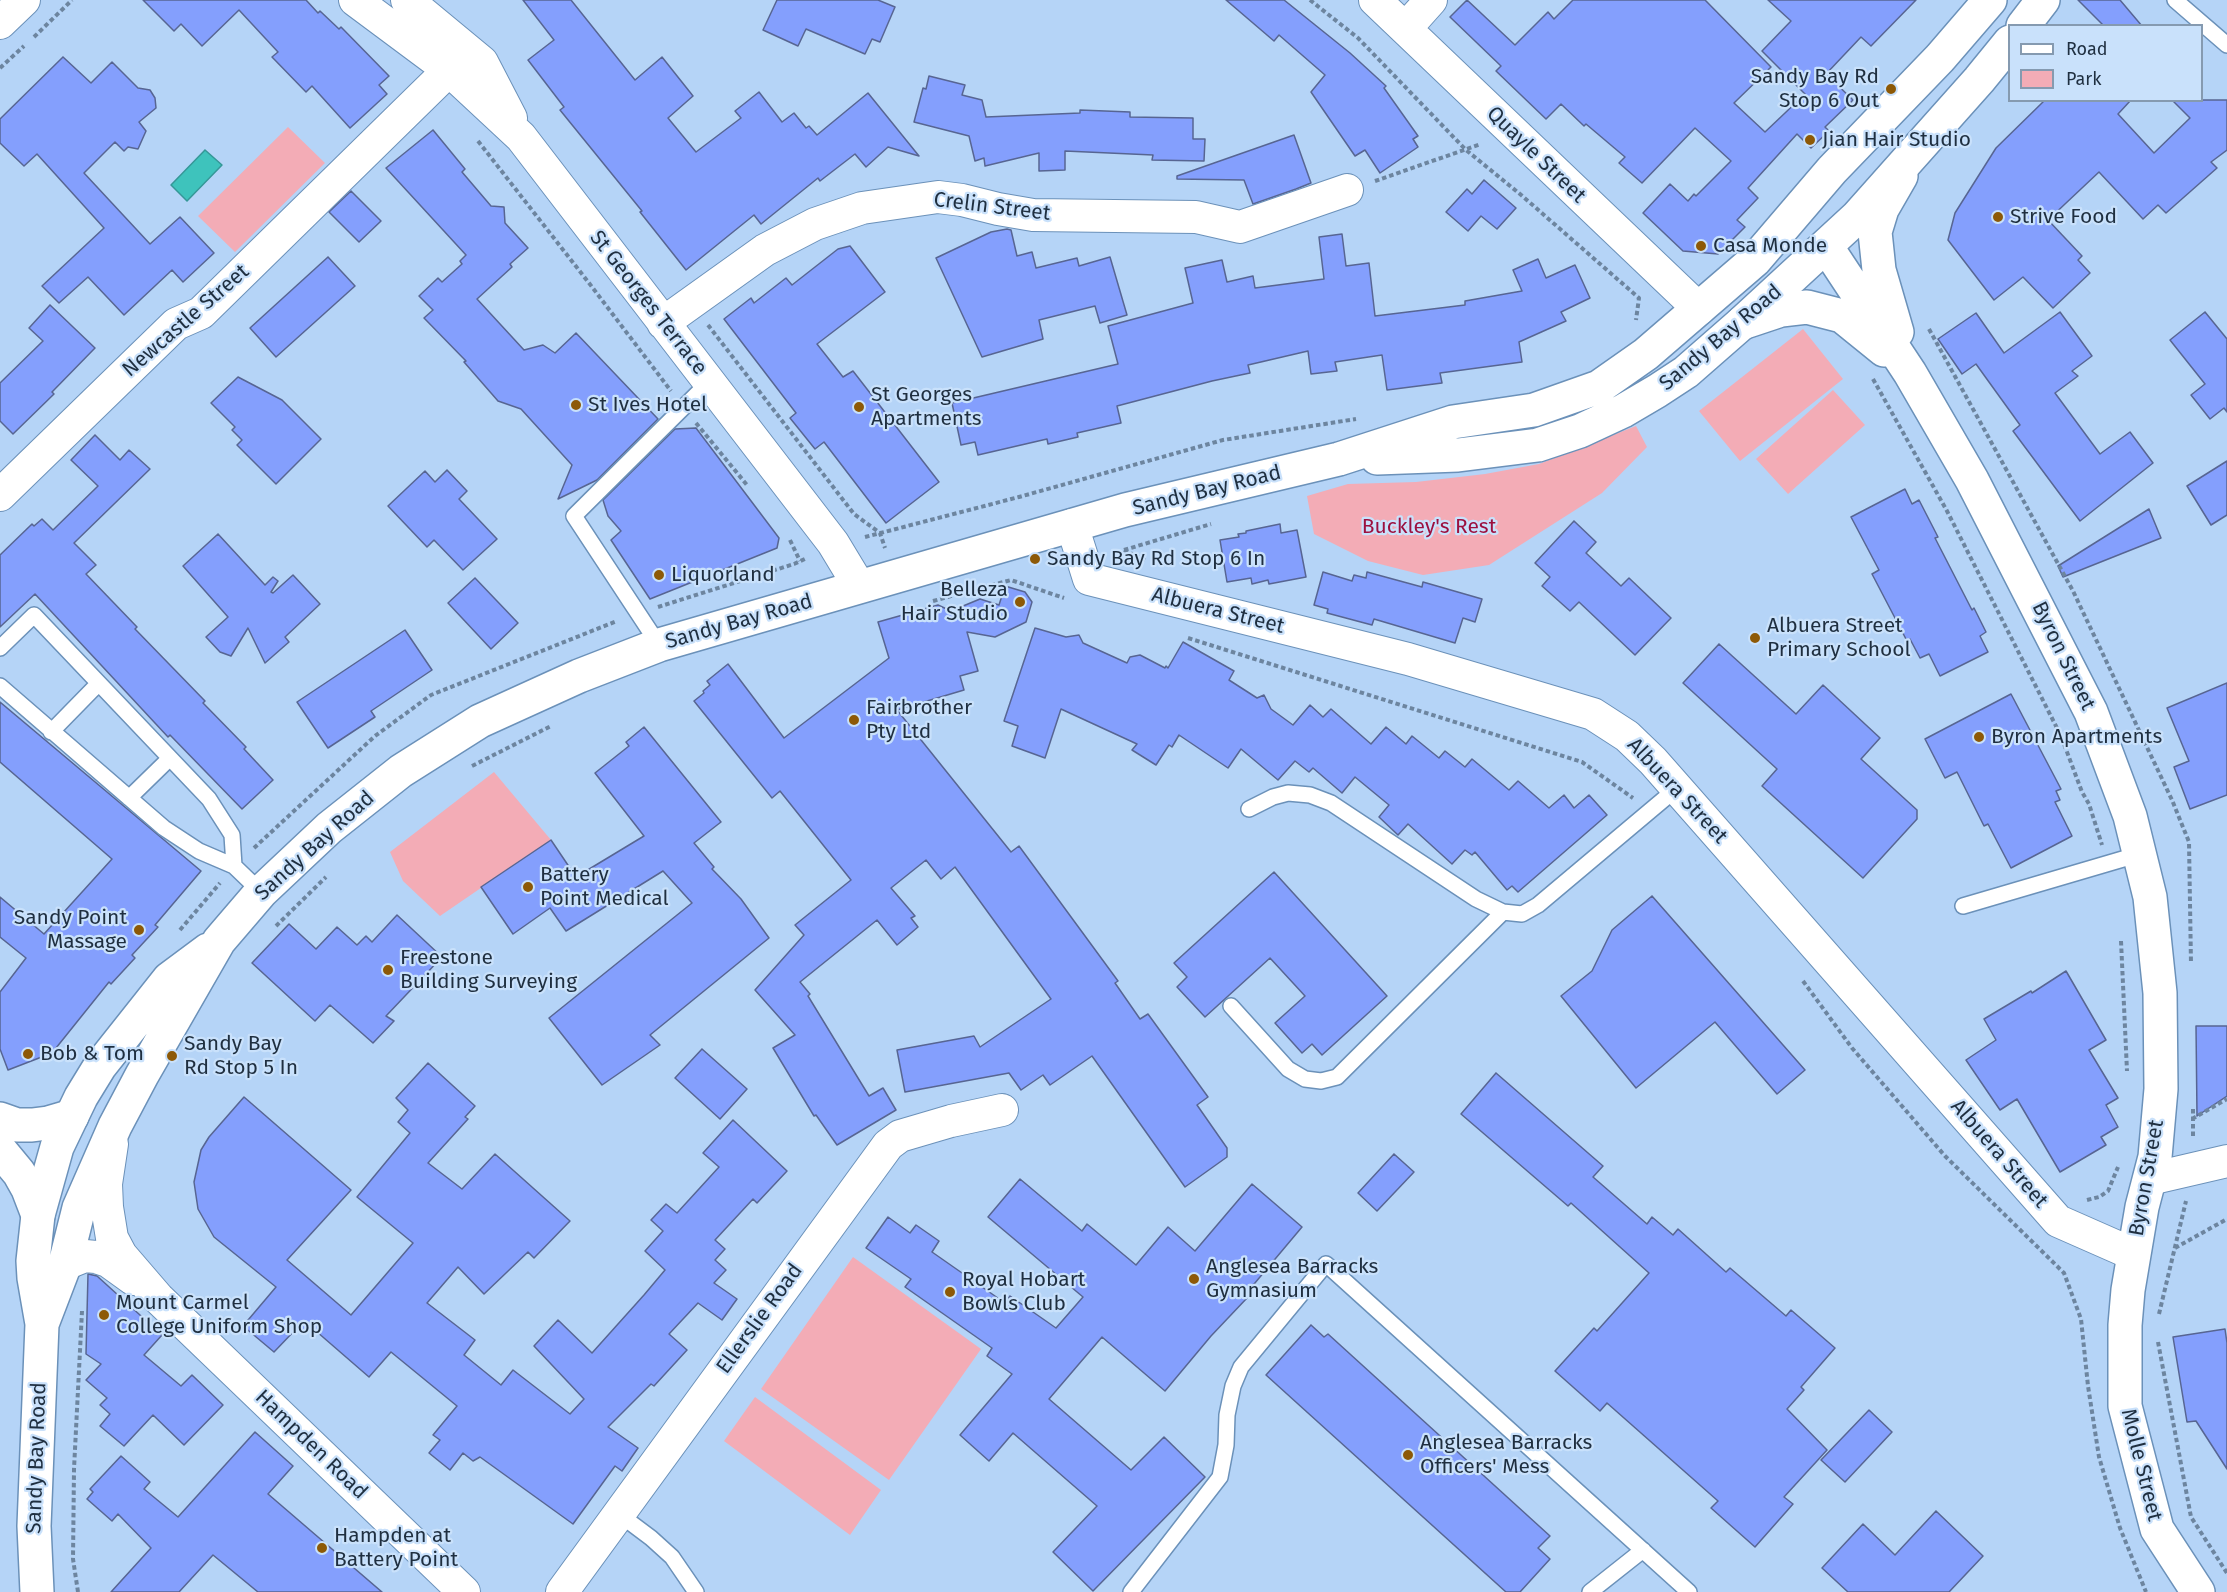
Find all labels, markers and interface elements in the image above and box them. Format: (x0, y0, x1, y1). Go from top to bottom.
legend (2008, 24, 2203, 102)
text: Road (2066, 38, 2108, 60)
place label: Sandy Bay Rd Stop 6 Out (1751, 64, 1879, 114)
text: Park (2066, 68, 2101, 90)
marker: Sandy Bay Rd Stop 6 Out (1884, 82, 1898, 96)
street label: Quayle Street (1481, 101, 1591, 209)
place label: Jian Hair Studio (1822, 127, 1971, 153)
marker: Jian Hair Studio (1803, 133, 1817, 147)
street label: Crelin Street (932, 187, 1052, 227)
place label: Strive Food (2010, 204, 2117, 230)
marker: Strive Food (1991, 210, 2005, 224)
street label: St Georges Terrace (584, 226, 712, 380)
place label: Casa Monde (1713, 233, 1827, 259)
marker: Casa Monde (1694, 239, 1708, 253)
street label: Newcastle Street (118, 259, 254, 383)
street label: Sandy Bay Road (1655, 280, 1787, 396)
place label: St Georges Apartments (871, 382, 982, 432)
place label: St Ives Hotel (588, 392, 707, 418)
marker: St Ives Hotel (569, 398, 583, 412)
marker: St Georges Apartments (852, 400, 866, 414)
street label: Sandy Bay Road (1130, 460, 1284, 522)
park label: Buckley's Rest (1362, 514, 1496, 540)
place label: Sandy Bay Rd Stop 6 In (1047, 546, 1265, 572)
marker: Sandy Bay Rd Stop 6 In (1028, 552, 1042, 566)
place label: Liquorland (671, 562, 775, 588)
marker: Liquorland (652, 568, 666, 582)
place label: Belleza Hair Studio (901, 577, 1008, 627)
street label: Albuera Street (1149, 582, 1287, 640)
street label: Sandy Bay Road (663, 589, 815, 655)
marker: Belleza Hair Studio (1013, 595, 1027, 609)
street label: Byron Street (2026, 598, 2100, 714)
place label: Albuera Street Primary School (1767, 613, 1911, 663)
marker: Albuera Street Primary School (1748, 631, 1762, 645)
place label: Fairbrother Pty Ltd (866, 695, 972, 745)
marker: Fairbrother Pty Ltd (847, 713, 861, 727)
place label: Byron Apartments (1991, 724, 2162, 750)
marker: Byron Apartments (1972, 730, 1986, 744)
street label: Albuera Street (1622, 733, 1732, 849)
street label: Sandy Bay Road (250, 786, 380, 906)
place label: Battery Point Medical (540, 862, 669, 912)
marker: Battery Point Medical (521, 880, 535, 894)
place label: Sandy Point Massage (14, 905, 127, 955)
marker: Sandy Point Massage (132, 923, 146, 937)
place label: Freestone Building Surveying (400, 945, 577, 995)
marker: Freestone Building Surveying (381, 963, 395, 977)
place label: Sandy Bay Rd Stop 5 In (184, 1031, 298, 1081)
place label: Bob & Tom (40, 1041, 144, 1067)
marker: Bob & Tom (21, 1047, 35, 1061)
marker: Sandy Bay Rd Stop 5 In (165, 1049, 179, 1063)
street label: Albuera Street (1945, 1095, 2053, 1213)
street label: Byron Street (2124, 1118, 2170, 1238)
place label: Anglesea Barracks Gymnasium (1206, 1254, 1378, 1304)
street label: Ellerslie Road (712, 1259, 808, 1379)
place label: Royal Hobart Bowls Club (962, 1267, 1085, 1317)
marker: Anglesea Barracks Gymnasium (1187, 1272, 1201, 1286)
marker: Royal Hobart Bowls Club (943, 1285, 957, 1299)
place label: Mount Carmel College Uniform Shop (116, 1290, 322, 1340)
marker: Mount Carmel College Uniform Shop (97, 1308, 111, 1322)
street label: Sandy Bay Road (22, 1382, 52, 1534)
street label: Hampden Road (250, 1385, 372, 1505)
street label: Molle Street (2115, 1406, 2167, 1524)
place label: Anglesea Barracks Officers' Mess (1420, 1430, 1592, 1480)
marker: Anglesea Barracks Officers' Mess (1401, 1448, 1415, 1462)
place label: Hampden at Battery Point (334, 1523, 458, 1573)
marker: Hampden at Battery Point (315, 1541, 329, 1555)

